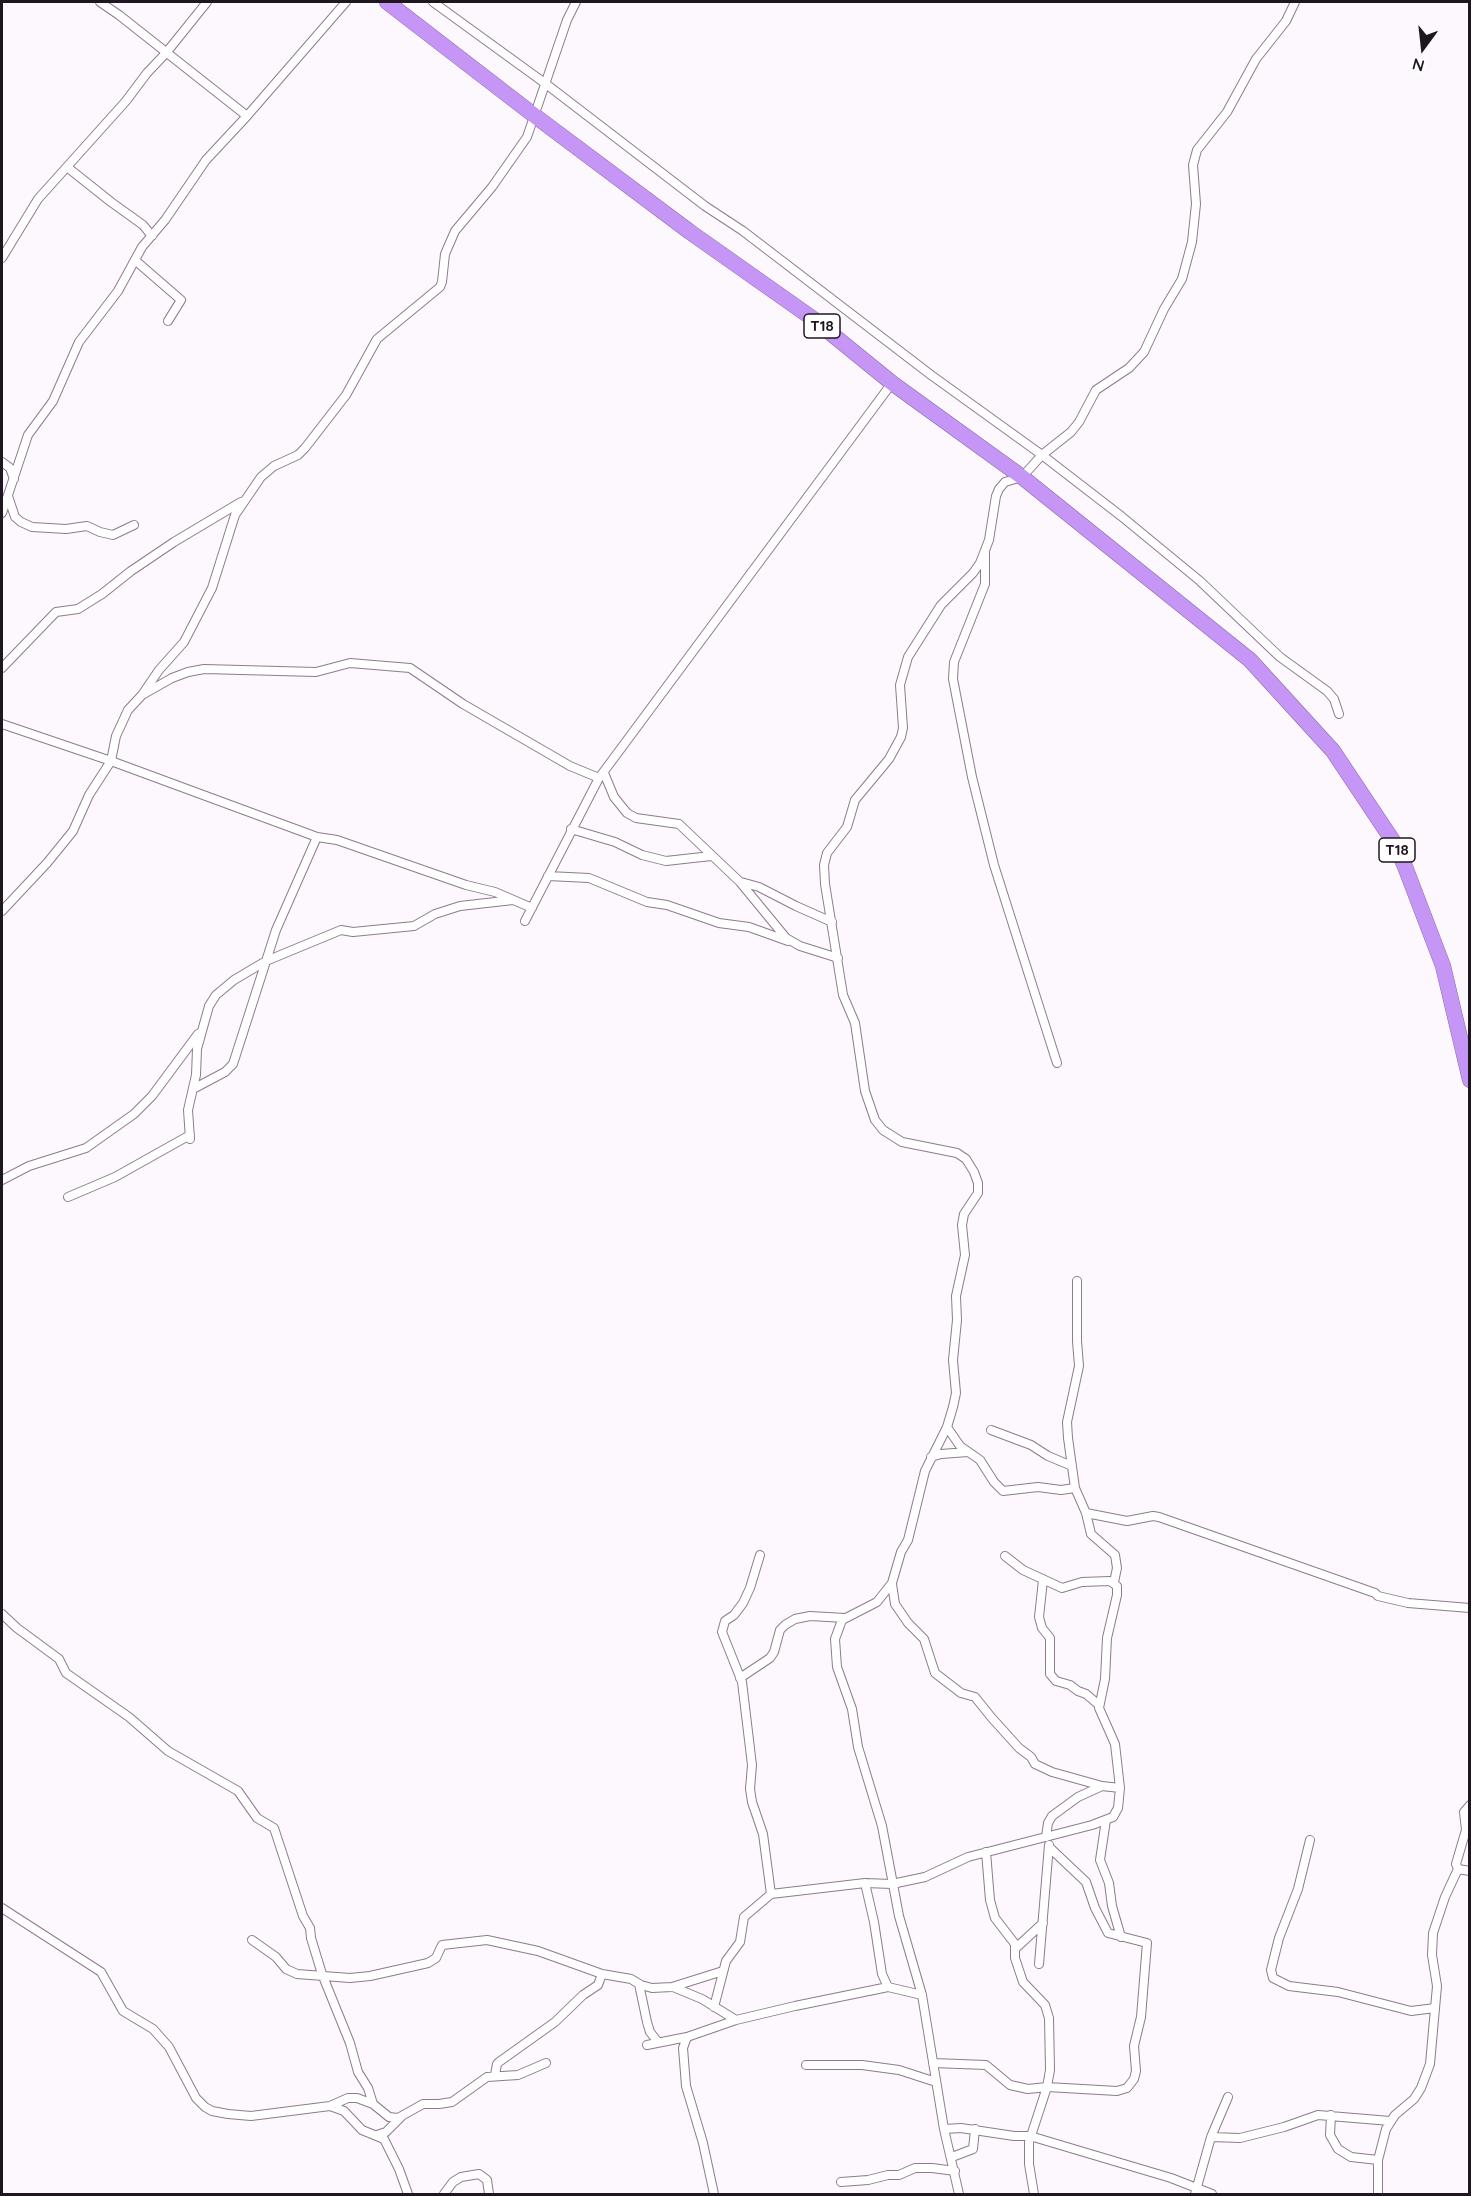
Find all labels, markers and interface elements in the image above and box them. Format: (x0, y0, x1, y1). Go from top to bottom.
north arrow (1393, 18, 1453, 78)
text: N (1410, 54, 1427, 77)
road number: T18 (804, 314, 840, 338)
road number: T18 (1379, 838, 1415, 862)

